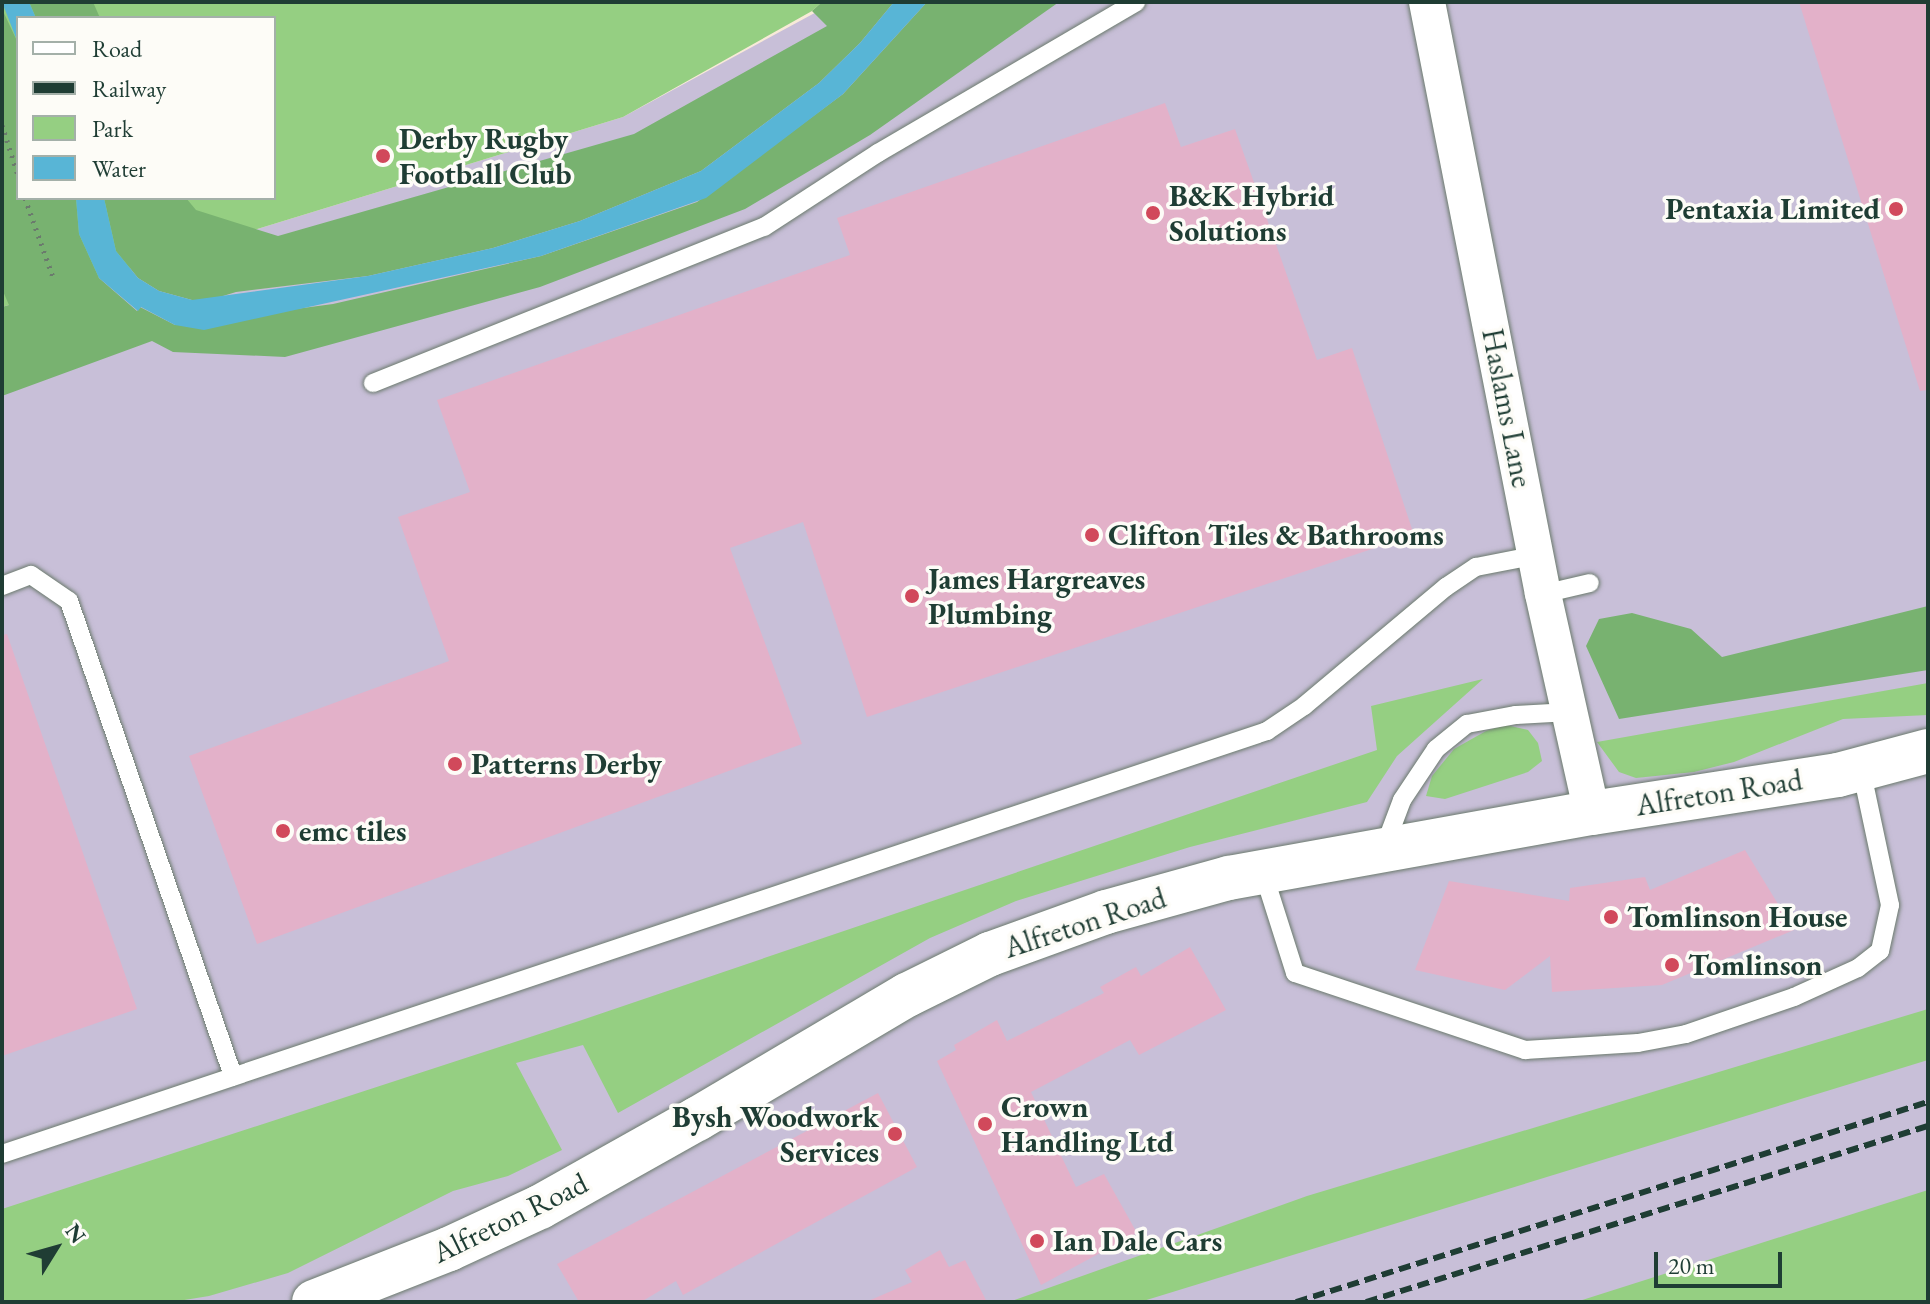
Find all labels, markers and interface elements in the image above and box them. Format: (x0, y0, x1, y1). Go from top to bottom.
legend (16, 16, 276, 200)
text: Road (92, 33, 142, 64)
text: Railway (92, 73, 166, 104)
text: Park (92, 113, 133, 144)
place label: Derby Rugby Football Club (399, 121, 572, 192)
marker: Derby Rugby Football Club (374, 147, 392, 165)
text: Water (92, 153, 146, 184)
place label: B&K Hybrid Solutions (1169, 178, 1334, 248)
place label: Pentaxia Limited (1665, 191, 1880, 227)
marker: Pentaxia Limited (1887, 200, 1905, 218)
marker: B&K Hybrid Solutions (1144, 204, 1162, 222)
street label: Haslams Lane (1474, 325, 1540, 491)
place label: Clifton Tiles & Bathrooms (1108, 517, 1444, 553)
marker: Clifton Tiles & Bathrooms (1083, 526, 1101, 544)
place label: James Hargreaves Plumbing (928, 561, 1145, 632)
marker: James Hargreaves Plumbing (903, 587, 921, 605)
place label: Patterns Derby (471, 746, 662, 782)
marker: Patterns Derby (446, 755, 464, 773)
street label: Alfreton Road (1633, 762, 1805, 824)
place label: emc tiles (299, 813, 407, 849)
marker: emc tiles (274, 822, 292, 840)
street label: Alfreton Road (999, 880, 1171, 966)
place label: Tomlinson House (1627, 899, 1848, 935)
marker: Tomlinson House (1602, 908, 1620, 926)
place label: Tomlinson (1688, 947, 1822, 983)
marker: Tomlinson (1663, 956, 1681, 974)
place label: Crown Handling Ltd (1001, 1089, 1174, 1160)
place label: Bysh Woodwork Services (672, 1099, 879, 1170)
marker: Crown Handling Ltd (976, 1115, 994, 1133)
marker: Bysh Woodwork Services (886, 1125, 904, 1143)
street label: Alfreton Road (427, 1165, 593, 1271)
north arrow (16, 1208, 96, 1288)
text: N (59, 1217, 93, 1249)
place label: Ian Dale Cars (1053, 1223, 1222, 1259)
marker: Ian Dale Cars (1028, 1232, 1046, 1250)
scale bar (1658, 1236, 1786, 1286)
text: 20 m (1668, 1250, 1715, 1281)

